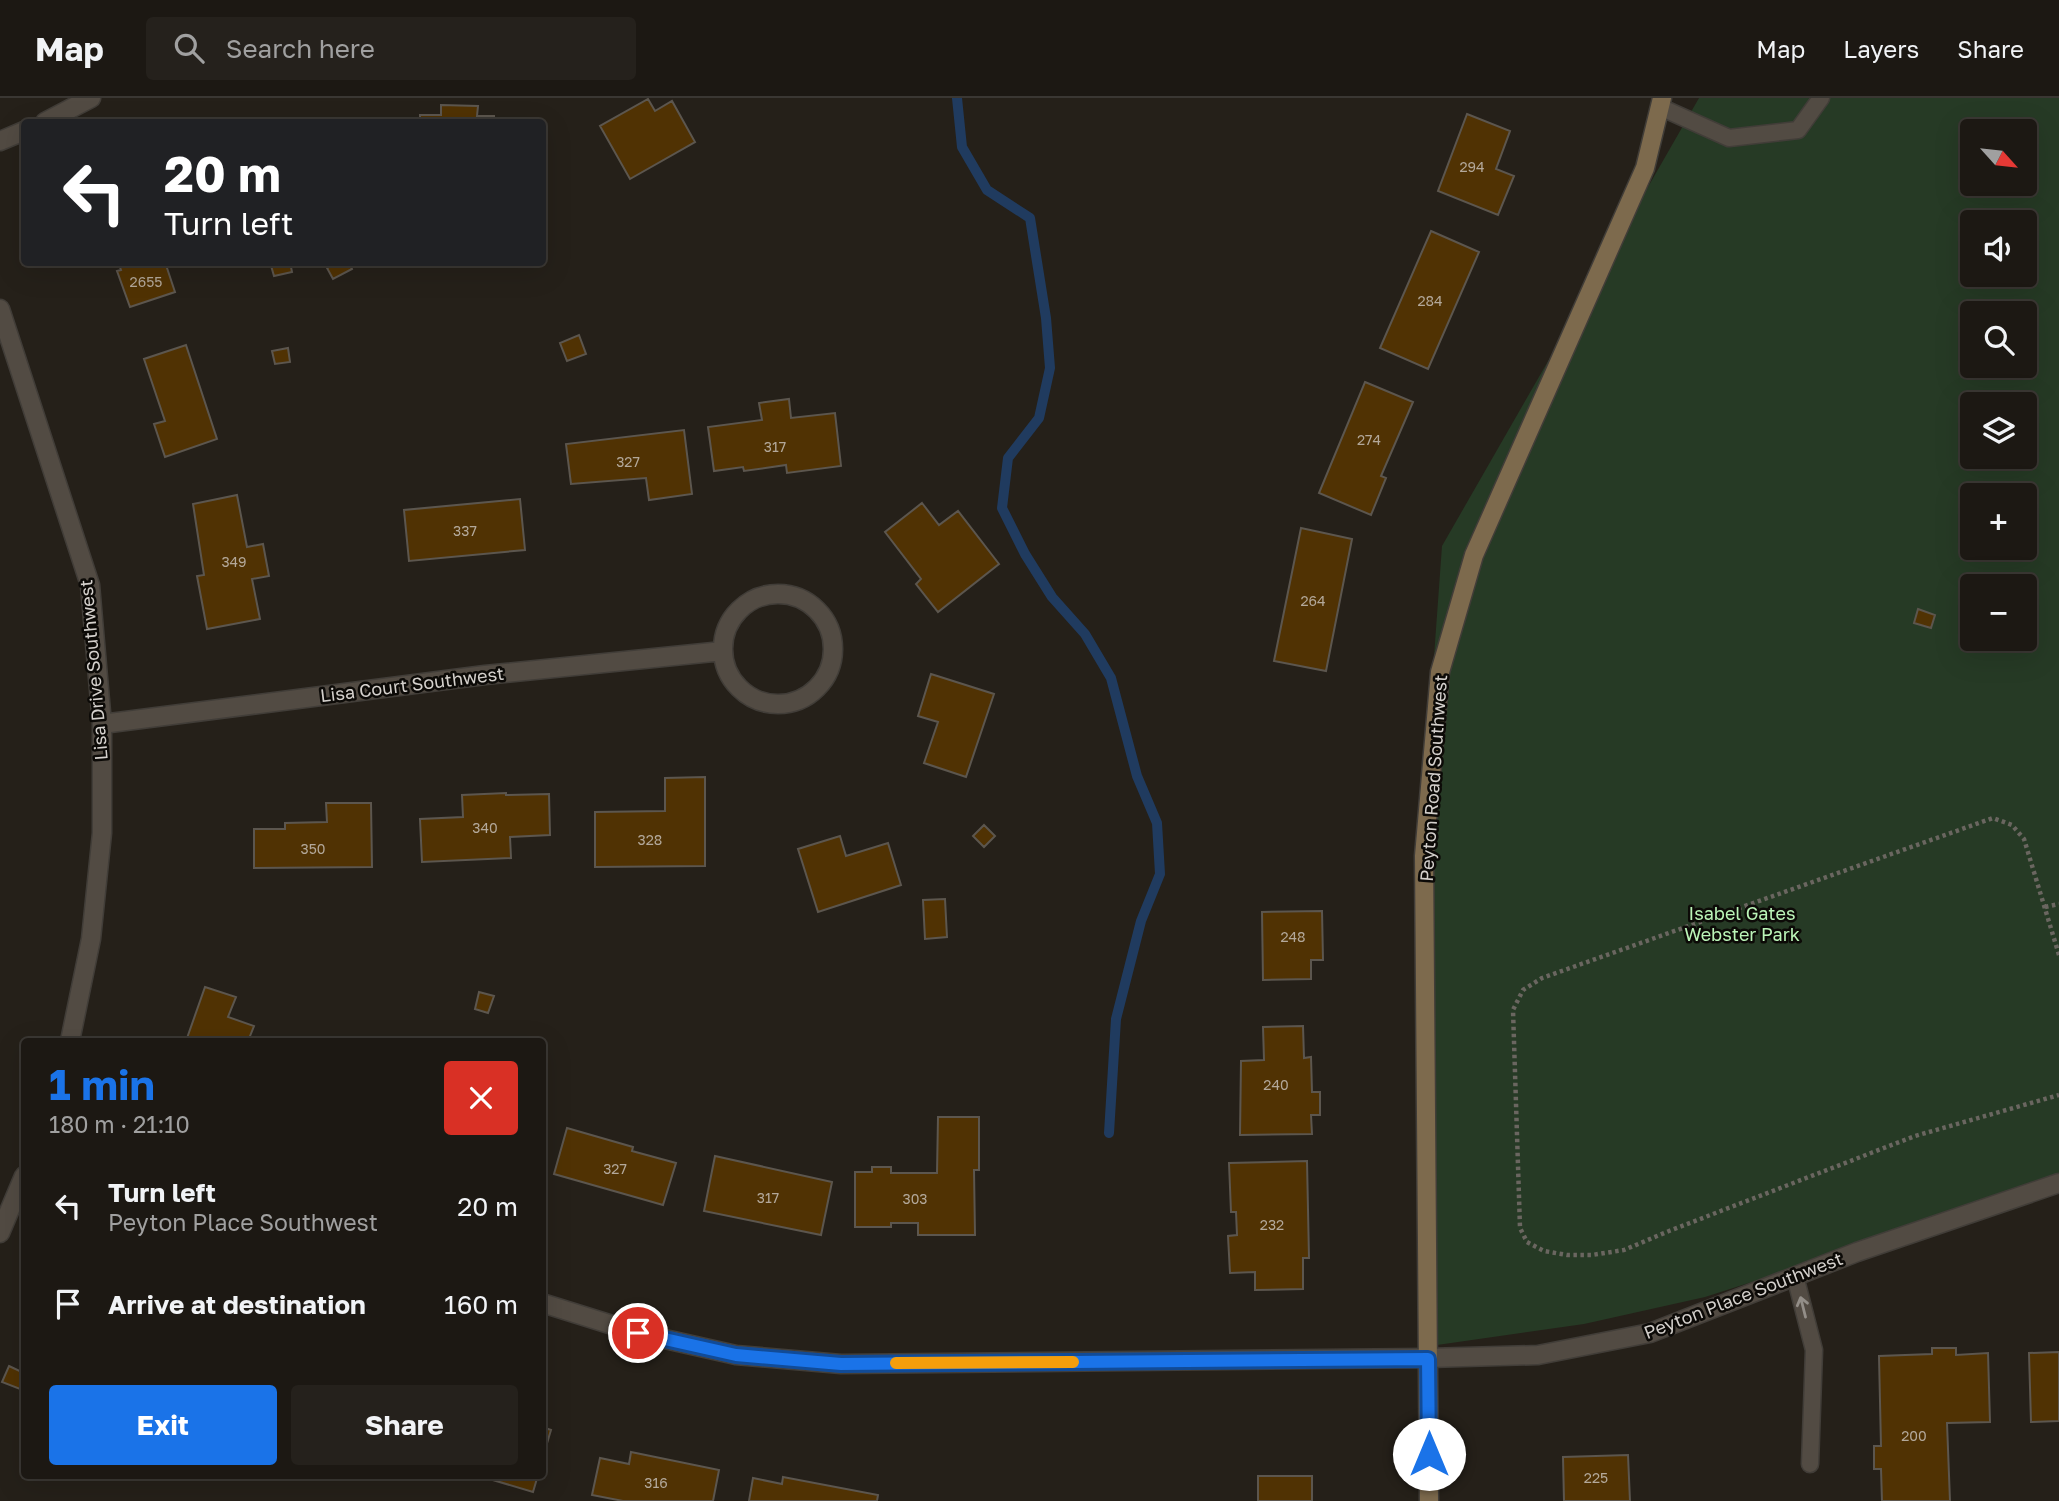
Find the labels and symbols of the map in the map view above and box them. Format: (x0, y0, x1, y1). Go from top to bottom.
north arrow (1960, 119, 2037, 196)
house number: 294 (1459, 158, 1485, 175)
house number: 2655 (130, 273, 162, 290)
house number: 284 (1417, 292, 1443, 309)
house number: 274 (1357, 431, 1381, 448)
house number: 317 (764, 438, 786, 455)
house number: 327 (616, 453, 640, 470)
house number: 337 (453, 522, 477, 539)
house number: 349 (221, 553, 247, 570)
street label: Lisa Drive Southwest (74, 579, 112, 761)
house number: 264 (1300, 592, 1326, 609)
street label: Lisa Court Southwest (319, 662, 505, 706)
street label: Peyton Road Southwest (1415, 674, 1451, 882)
house number: 340 (472, 819, 498, 836)
house number: 328 (638, 831, 662, 848)
house number: 350 (301, 840, 326, 857)
park label: Isabel Gates Webster Park (1684, 902, 1800, 945)
house number: 248 (1280, 928, 1306, 945)
house number: 240 (1263, 1076, 1289, 1093)
house number: 327 (603, 1160, 627, 1177)
house number: 317 (757, 1189, 779, 1206)
house number: 303 (902, 1190, 928, 1207)
house number: 232 (1260, 1216, 1284, 1233)
street label: Peyton Place Southwest (1640, 1247, 1846, 1343)
one-way arrow (1796, 1297, 1809, 1319)
pin (608, 1303, 668, 1363)
position arrow (1392, 1417, 1466, 1491)
house number: 200 (1901, 1427, 1927, 1444)
house number: 225 (1584, 1469, 1608, 1486)
house number: 316 (644, 1474, 668, 1491)

